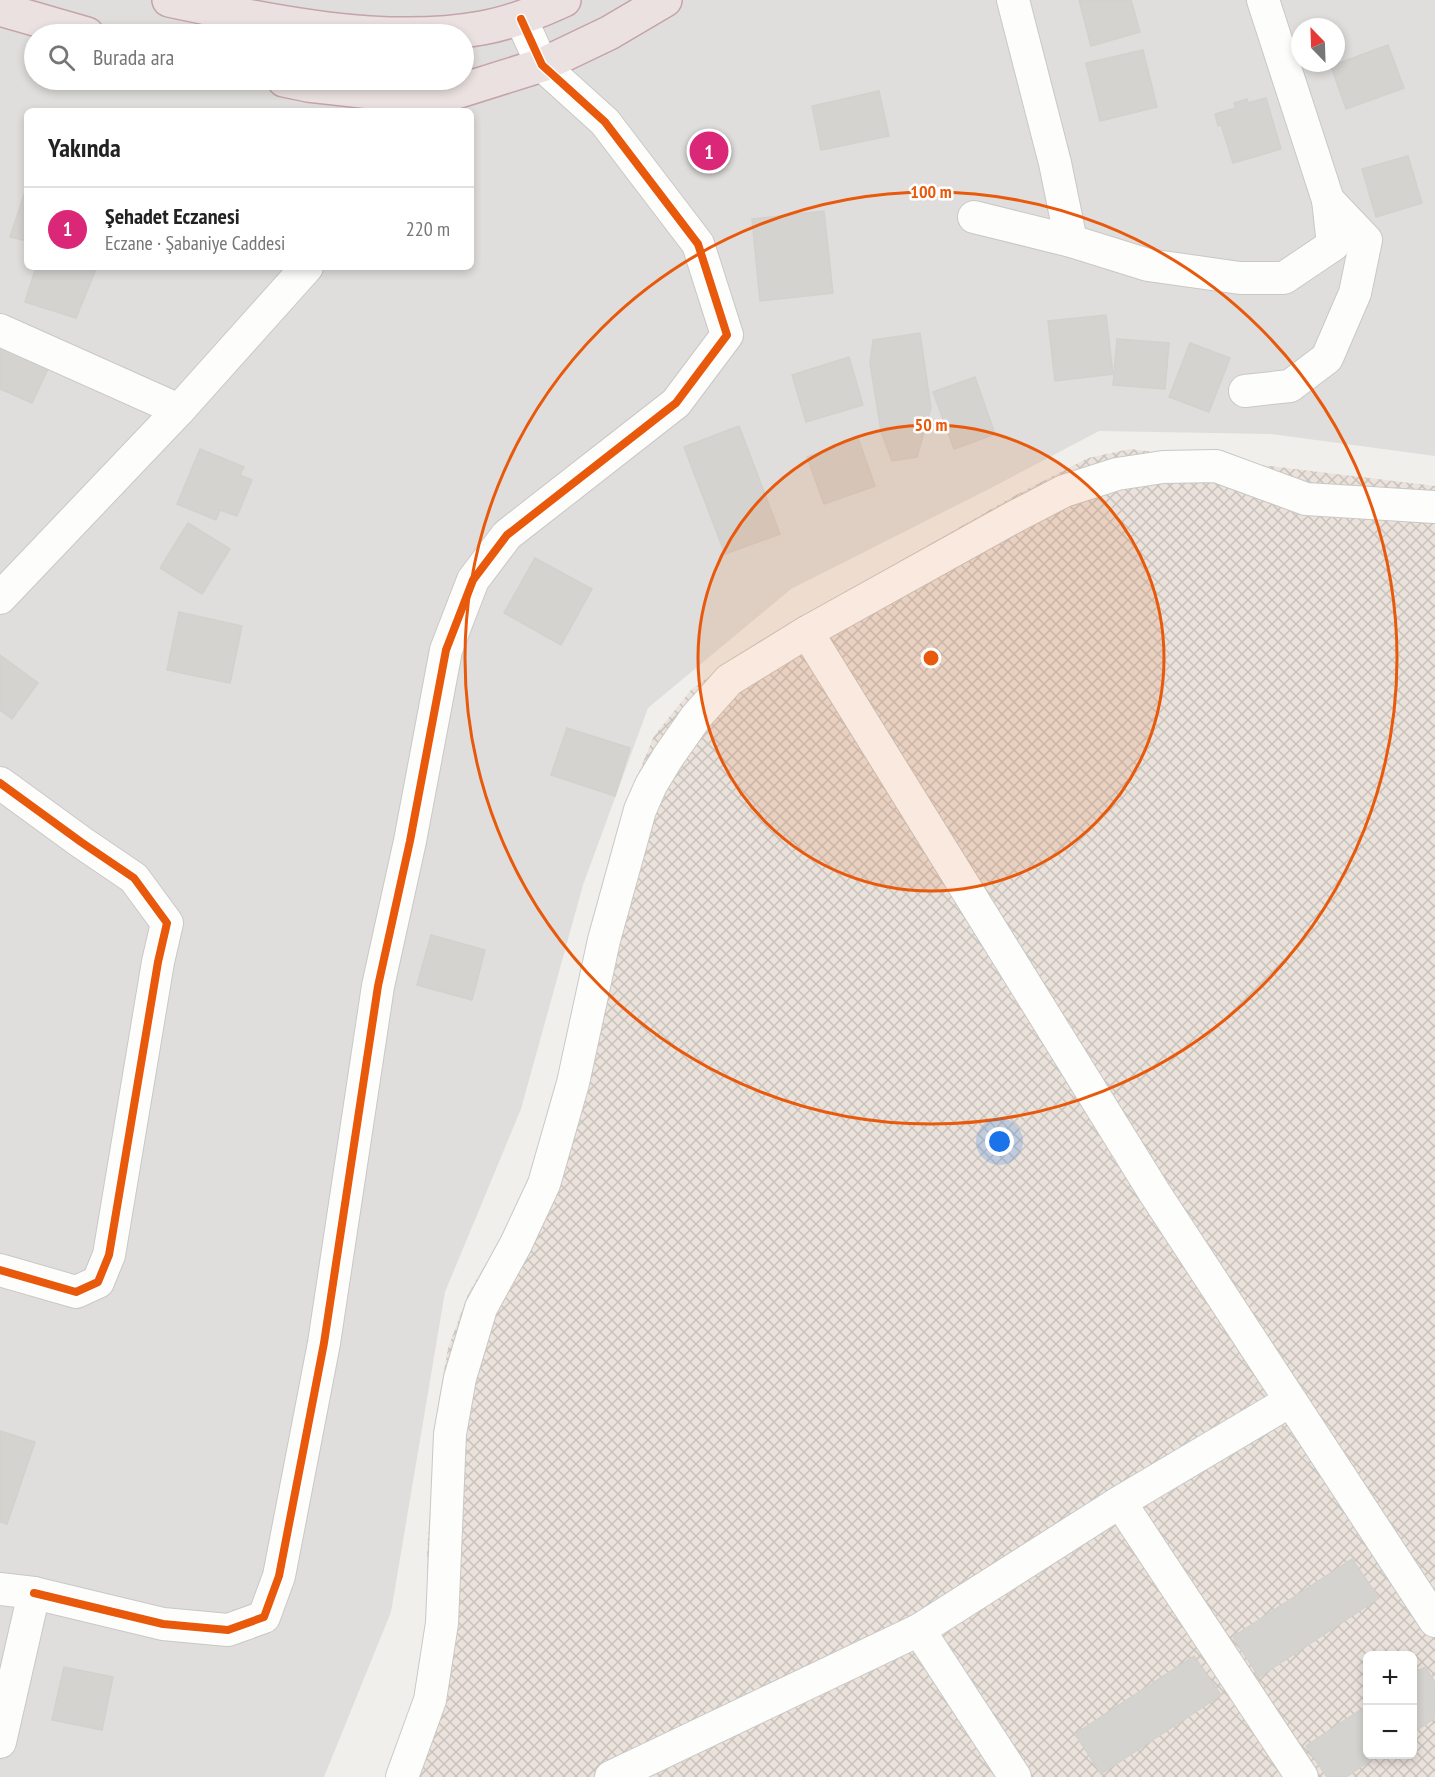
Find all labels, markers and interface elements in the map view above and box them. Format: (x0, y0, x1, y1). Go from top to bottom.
north arrow (1291, 18, 1345, 72)
search box (24, 24, 474, 90)
icon: search (45, 41, 78, 74)
text: Burada ara (93, 43, 174, 71)
pin: 1 (690, 128, 728, 174)
text: Yakında (48, 131, 121, 164)
text: 100 m (910, 180, 952, 203)
text: Şehadet Eczanesi (105, 202, 240, 230)
text: 1 (63, 216, 72, 242)
text: 220 m (406, 216, 450, 242)
text: Eczane · Şabaniye Caddesi (105, 230, 285, 256)
text: 50 m (915, 413, 947, 436)
centre of rings (921, 648, 941, 668)
your location (985, 1127, 1014, 1156)
map controls (1363, 1651, 1417, 1759)
button: + (1363, 1651, 1417, 1705)
button: − (1363, 1705, 1417, 1759)

